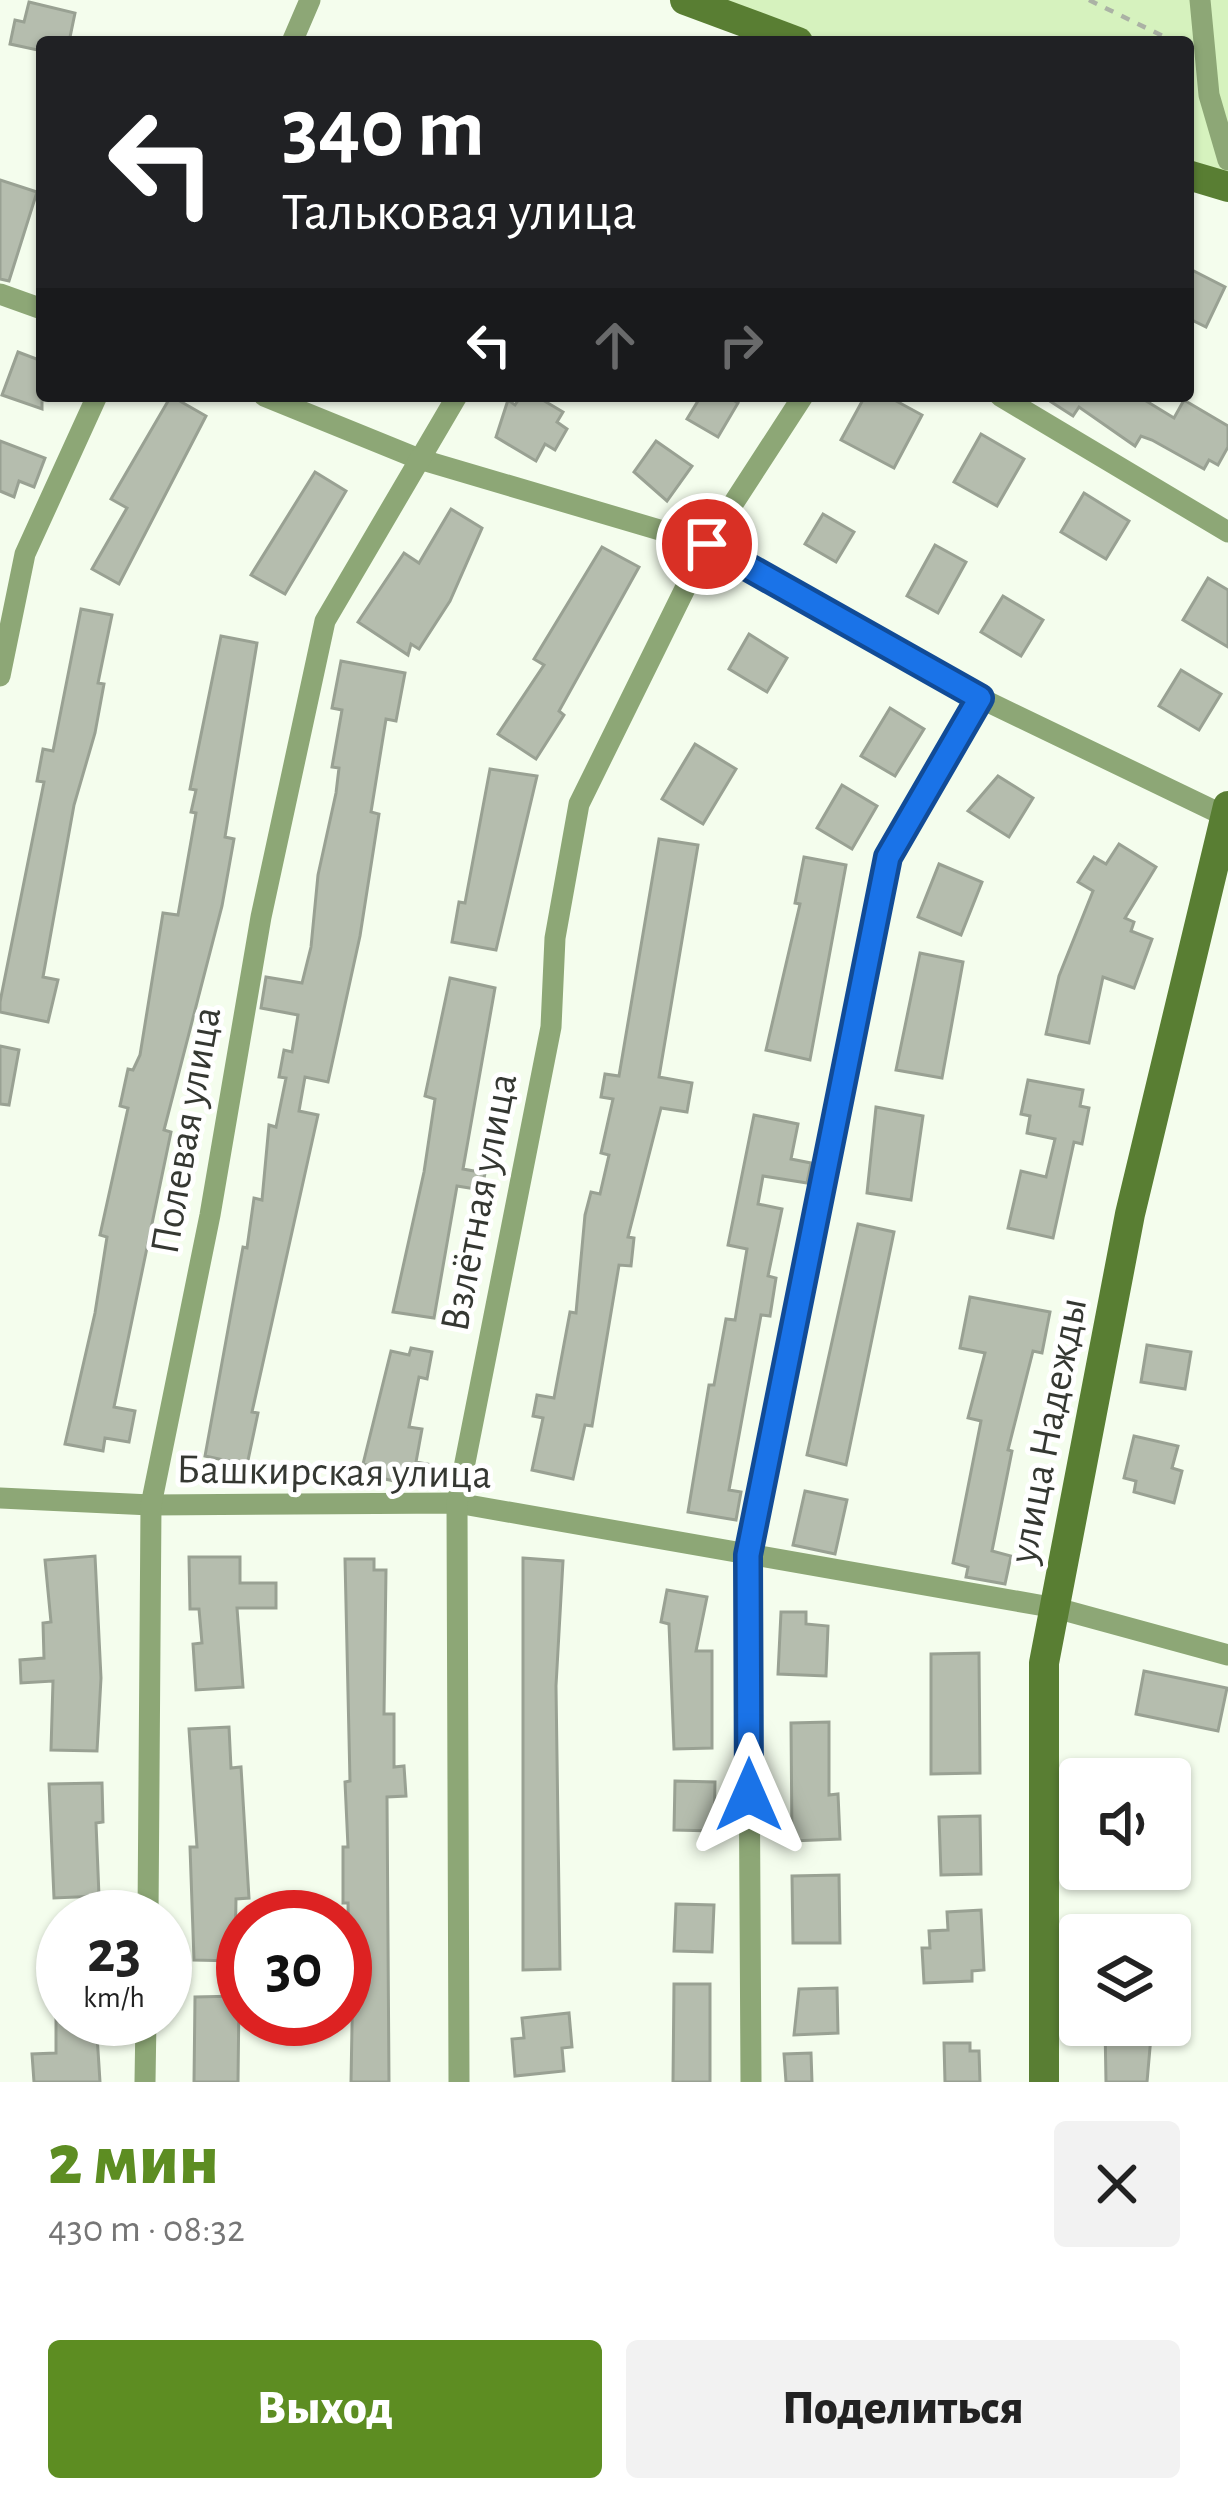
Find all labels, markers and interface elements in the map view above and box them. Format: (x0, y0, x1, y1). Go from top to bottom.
icon: left (84, 84, 240, 240)
text: 340 m (282, 88, 485, 172)
text: Тальковая улица (282, 186, 637, 240)
icon: left (456, 312, 522, 378)
icon: ahead (582, 312, 648, 378)
icon: right (708, 312, 774, 378)
pin (656, 493, 758, 595)
icon: arrive (674, 511, 740, 577)
street label: Полевая улица (144, 1003, 228, 1257)
street label: Взлётная улица (433, 1070, 525, 1335)
street label: улица Надежды (1001, 1294, 1094, 1568)
street label: Башкирская улица (176, 1448, 492, 1496)
position arrow (686, 1732, 812, 1858)
map controls (1059, 1758, 1191, 2046)
button: sound (1059, 1758, 1191, 1890)
speed limit sign: 30 (216, 1890, 372, 2046)
button: layers (1059, 1914, 1191, 2046)
text: 23 (87, 1923, 141, 1983)
text: km/h (83, 1983, 145, 2013)
button: close (1054, 2121, 1180, 2247)
text: 2 мин (48, 2125, 219, 2197)
text: 430 m · 08:32 (48, 2210, 245, 2249)
button: Выход (48, 2340, 602, 2478)
button: Поделиться (626, 2340, 1180, 2478)

